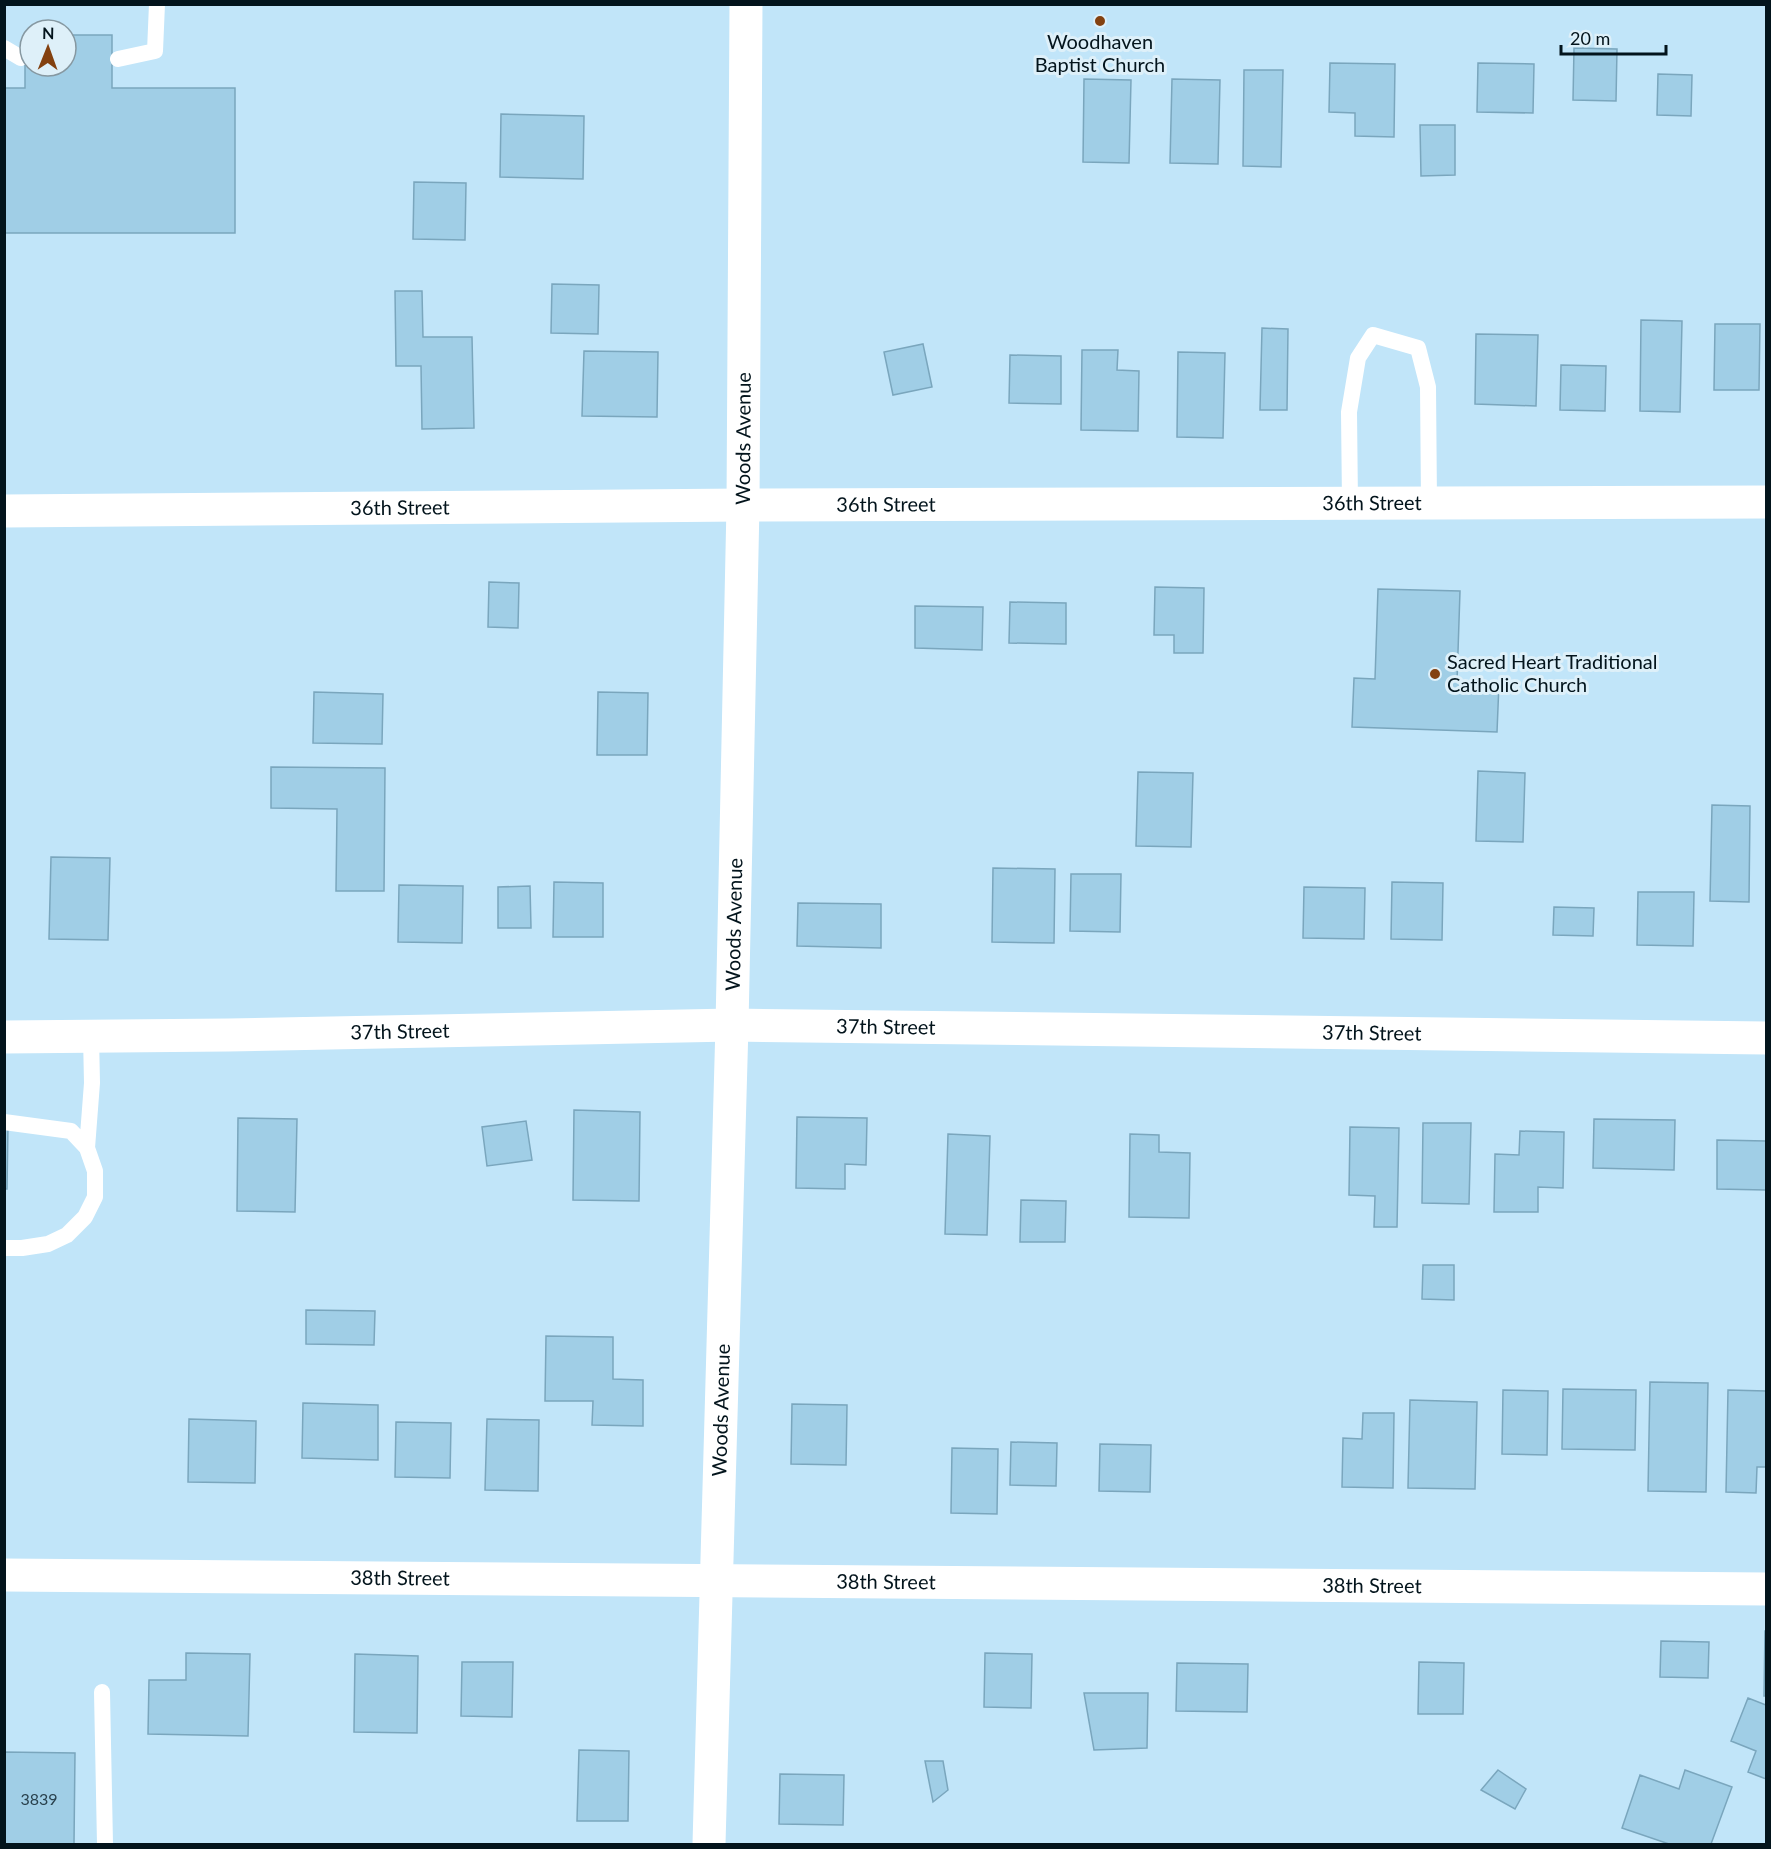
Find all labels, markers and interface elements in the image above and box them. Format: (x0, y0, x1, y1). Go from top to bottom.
marker: Woodhaven Baptist Church (1093, 14, 1107, 28)
north arrow (18, 18, 78, 78)
scale bar (1561, 18, 1666, 56)
text: N (42, 23, 55, 42)
text: 20 m (1570, 27, 1610, 49)
place label: Woodhaven Baptist Church (1035, 29, 1165, 76)
street label: Woods Avenue (730, 372, 755, 505)
street label: 36th Street (1322, 490, 1422, 514)
street label: 36th Street (836, 491, 936, 516)
street label: 36th Street (350, 494, 450, 519)
place label: Sacred Heart Traditional Catholic Church (1447, 649, 1658, 696)
marker: Sacred Heart Traditional Catholic Church (1428, 667, 1442, 681)
street label: Woods Avenue (720, 858, 747, 991)
street label: 37th Street (836, 1013, 936, 1039)
street label: 37th Street (350, 1018, 450, 1044)
street label: 37th Street (1322, 1019, 1422, 1045)
street label: Woods Avenue (706, 1343, 734, 1477)
street label: 38th Street (350, 1565, 450, 1590)
street label: 38th Street (836, 1569, 936, 1593)
street label: 38th Street (1322, 1572, 1422, 1597)
house number: 3839 (20, 1789, 58, 1808)

